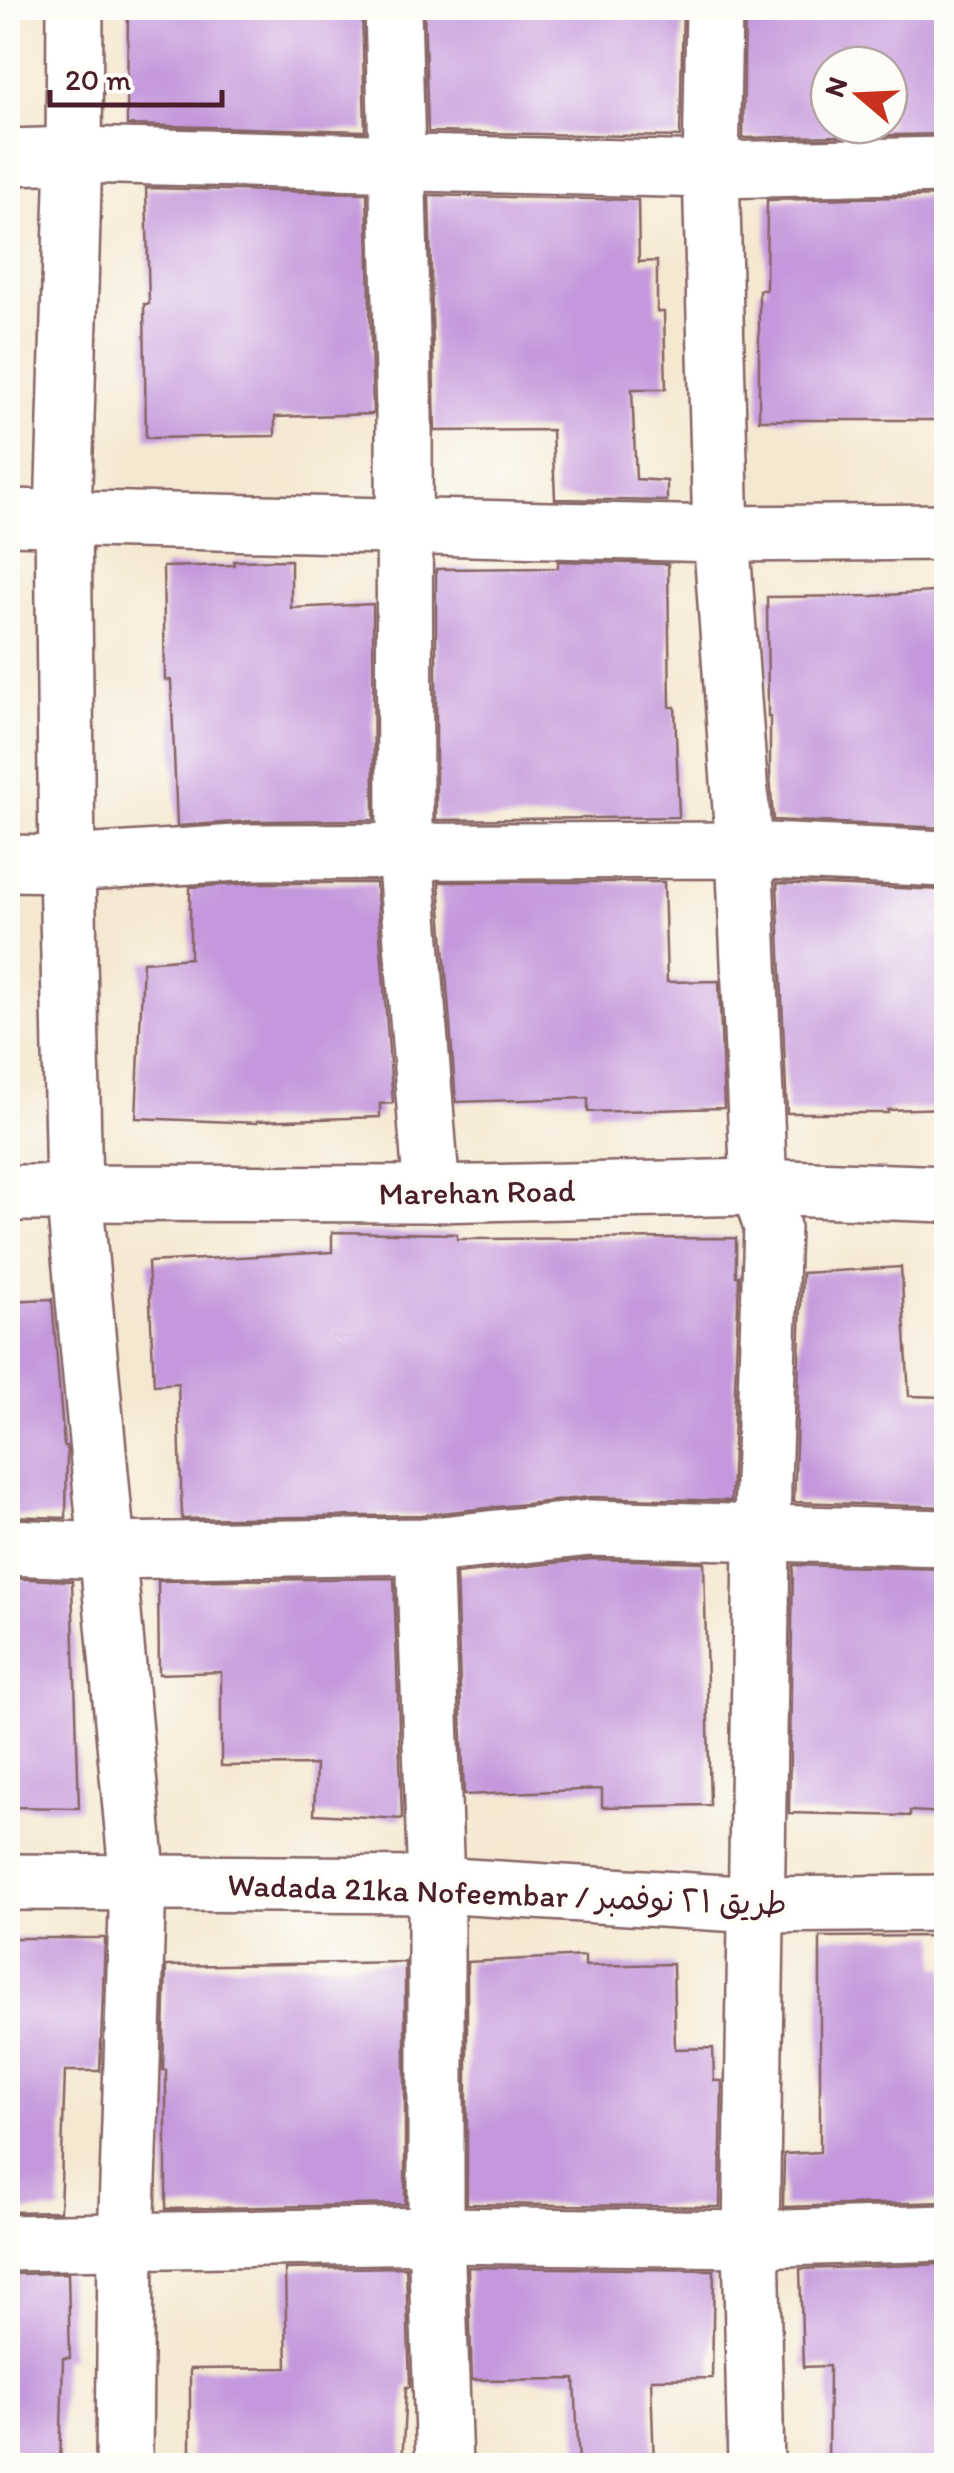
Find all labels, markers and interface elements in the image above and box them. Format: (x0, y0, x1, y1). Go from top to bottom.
scale bar (50, 45, 222, 107)
north arrow (809, 45, 909, 145)
text: 20 m (65, 61, 131, 98)
text: N (816, 72, 855, 101)
street label: Marehan Road (378, 1171, 576, 1213)
street label: Wadada 21ka Nofeembar / طريق ٢١ نوفمبر (227, 1865, 787, 1923)

